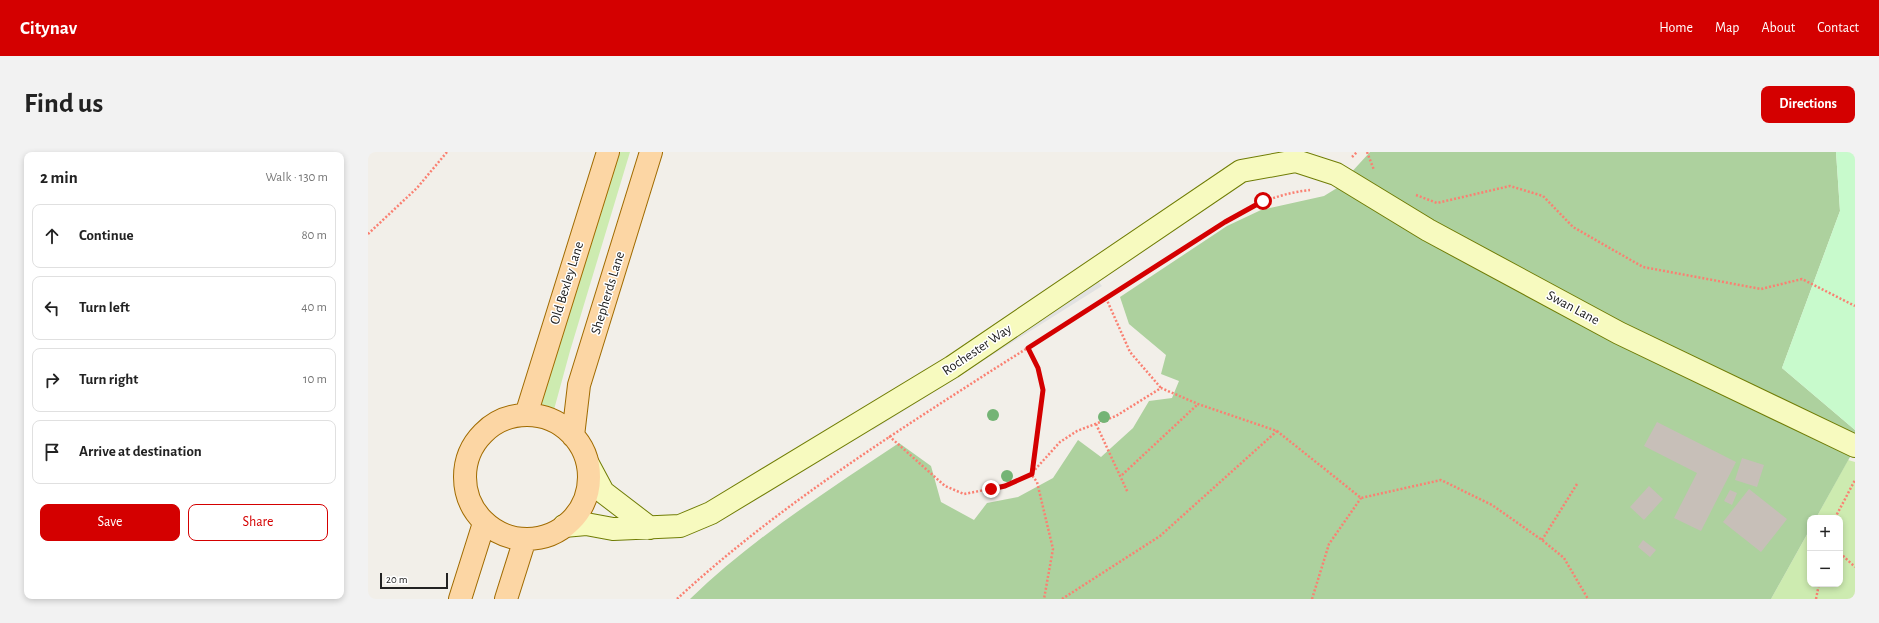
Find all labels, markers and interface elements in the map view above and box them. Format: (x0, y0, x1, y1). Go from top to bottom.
text: Citynav (20, 19, 77, 38)
text: Home (1659, 21, 1693, 35)
text: Map (1715, 21, 1739, 35)
text: About (1761, 21, 1795, 35)
text: Contact (1817, 21, 1859, 35)
button: Directions (1761, 86, 1855, 123)
text: Find us (24, 90, 103, 118)
text: 2 min (40, 169, 78, 186)
text: Walk · 130 m (265, 171, 328, 184)
route start (1254, 192, 1272, 210)
icon: ahead (41, 225, 63, 247)
text: Continue (79, 228, 134, 243)
text: 80 m (301, 229, 327, 242)
street label: Old Bexley Lane (548, 240, 586, 326)
street label: Shepherds Lane (589, 250, 627, 336)
street label: Swan Lane (1544, 288, 1602, 328)
icon: left (41, 297, 63, 319)
text: Turn left (79, 300, 130, 315)
text: 40 m (301, 301, 327, 314)
street label: Rochester Way (940, 322, 1014, 378)
icon: right (41, 369, 63, 391)
text: Turn right (79, 372, 138, 387)
text: 10 m (303, 373, 327, 386)
icon: arrive (41, 441, 63, 463)
text: Arrive at destination (79, 444, 202, 459)
route end (982, 480, 1000, 498)
button: Save (40, 504, 180, 541)
button: Share (188, 504, 328, 541)
map controls (1807, 515, 1843, 587)
button: + (1807, 515, 1843, 551)
button: − (1807, 551, 1843, 587)
scale bar (380, 571, 448, 590)
text: 20 m (386, 574, 407, 585)

